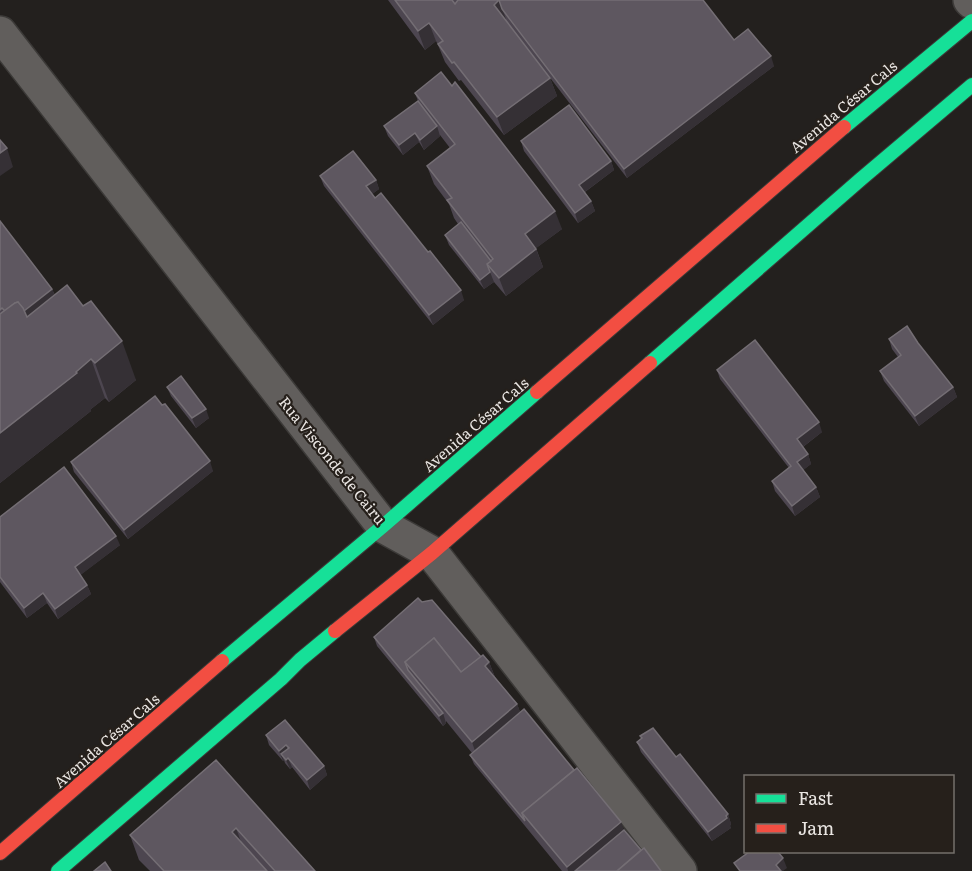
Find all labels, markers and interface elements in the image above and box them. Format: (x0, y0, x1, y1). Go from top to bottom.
street label: Avenida César Cals (784, 54, 902, 158)
street label: Avenida César Cals (417, 371, 533, 477)
street label: Rua Visconde de Cairu (274, 391, 392, 529)
street label: Avenida César Cals (48, 687, 164, 793)
legend (744, 775, 954, 853)
text: Fast (798, 784, 834, 811)
text: Jam (798, 814, 834, 841)

